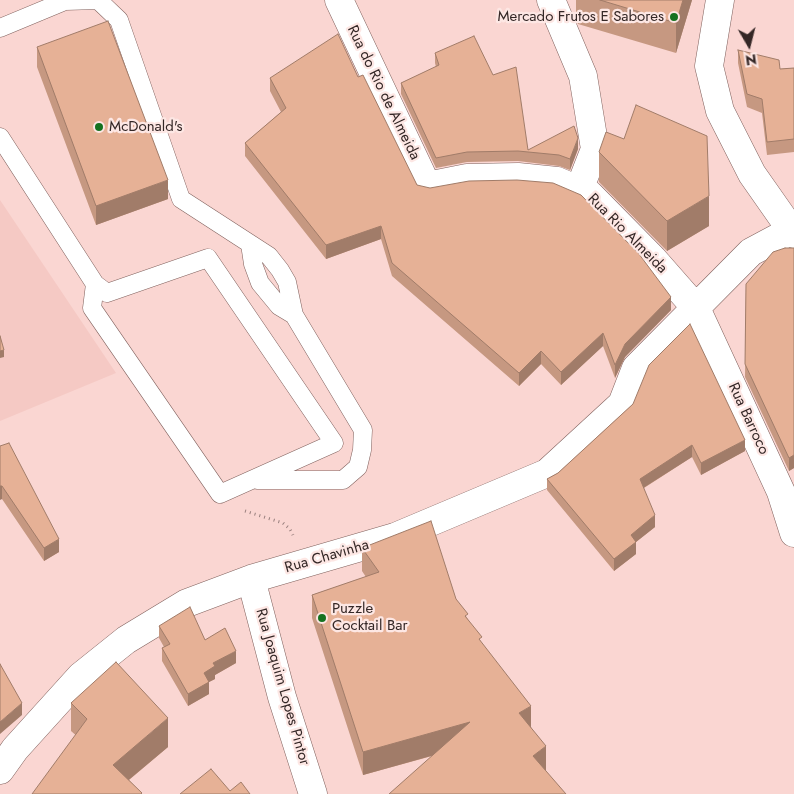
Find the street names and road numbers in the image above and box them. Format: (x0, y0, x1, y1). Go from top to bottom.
street label: Rua do Rio de Almeida (343, 23, 423, 163)
street label: Rua Rio Almeida (583, 190, 671, 278)
street label: Rua Barroco (724, 380, 772, 458)
street label: Rua Chavinha (283, 536, 371, 578)
street label: Rua Joaquim Lopes Pintor (251, 607, 313, 767)

